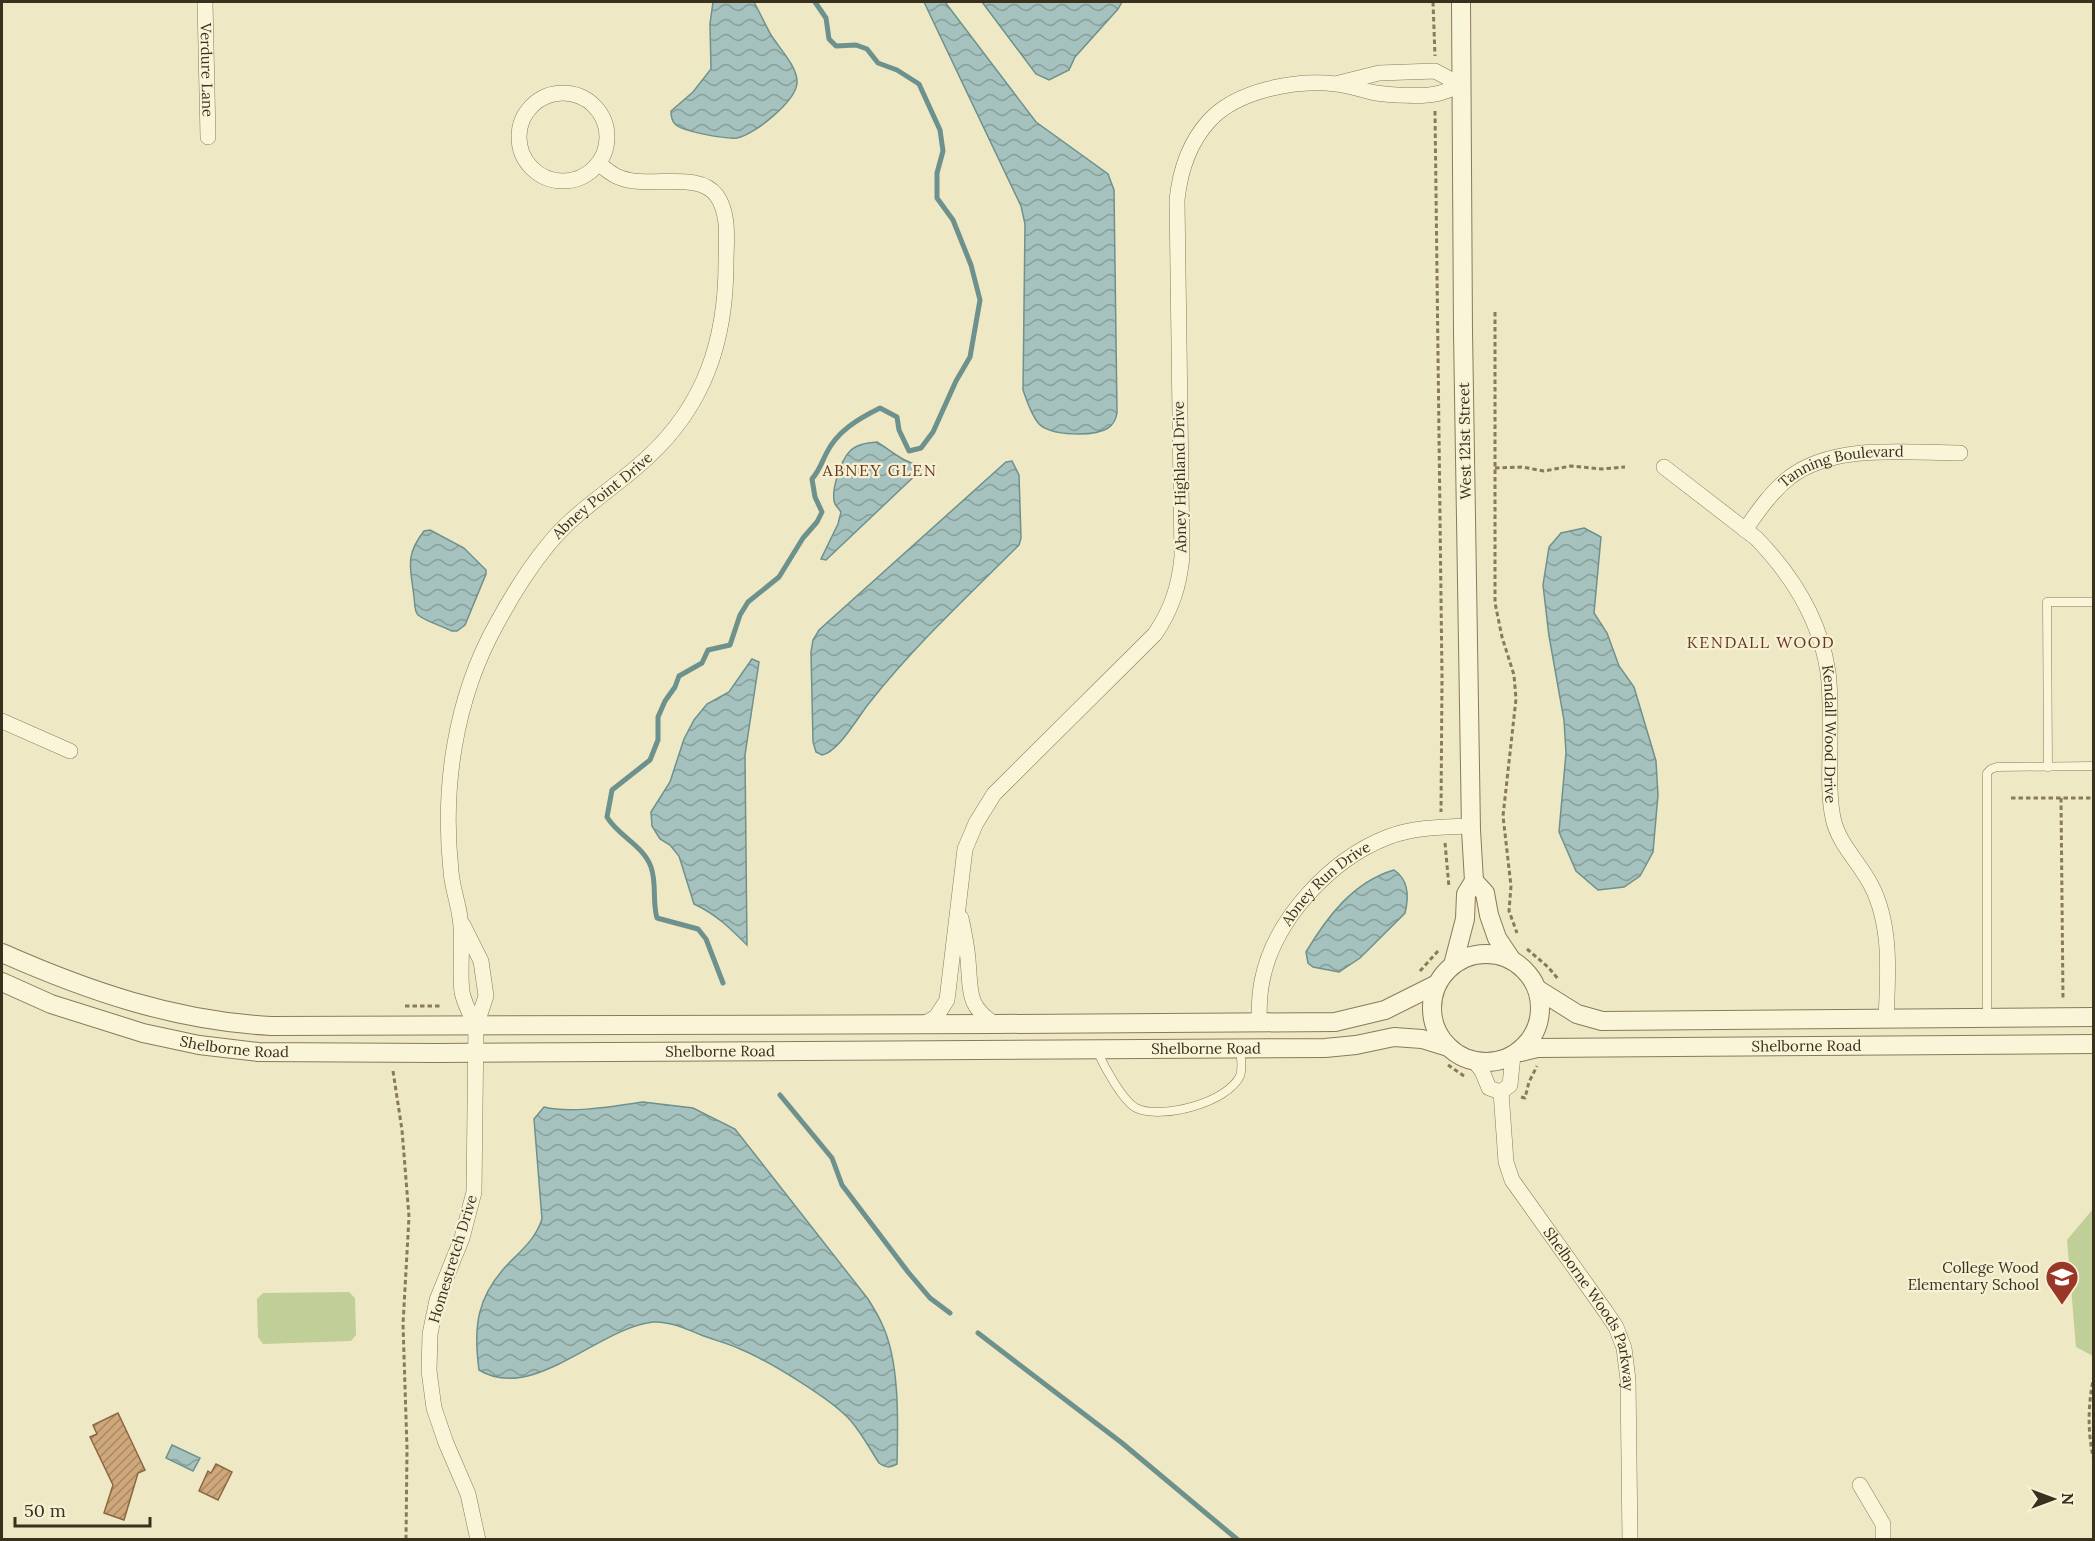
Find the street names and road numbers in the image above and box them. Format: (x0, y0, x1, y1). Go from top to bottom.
street label: Verdure Lane (196, 22, 218, 117)
street label: West 121st Street (1454, 382, 1475, 500)
street label: Abney Highland Drive (1169, 401, 1190, 554)
street label: Tanning Boulevard (1774, 442, 1904, 492)
street label: Abney Point Drive (547, 448, 656, 543)
street label: Kendall Wood Drive (1818, 663, 1841, 804)
street label: Abney Run Drive (1276, 837, 1374, 930)
street label: Shelborne Road (178, 1031, 289, 1061)
street label: Shelborne Road (1752, 1036, 1861, 1055)
street label: Shelborne Road (1151, 1038, 1261, 1058)
street label: Shelborne Road (665, 1041, 775, 1061)
street label: Homestretch Drive (424, 1192, 481, 1325)
street label: Shelborne Woods Parkway (1540, 1223, 1638, 1391)

